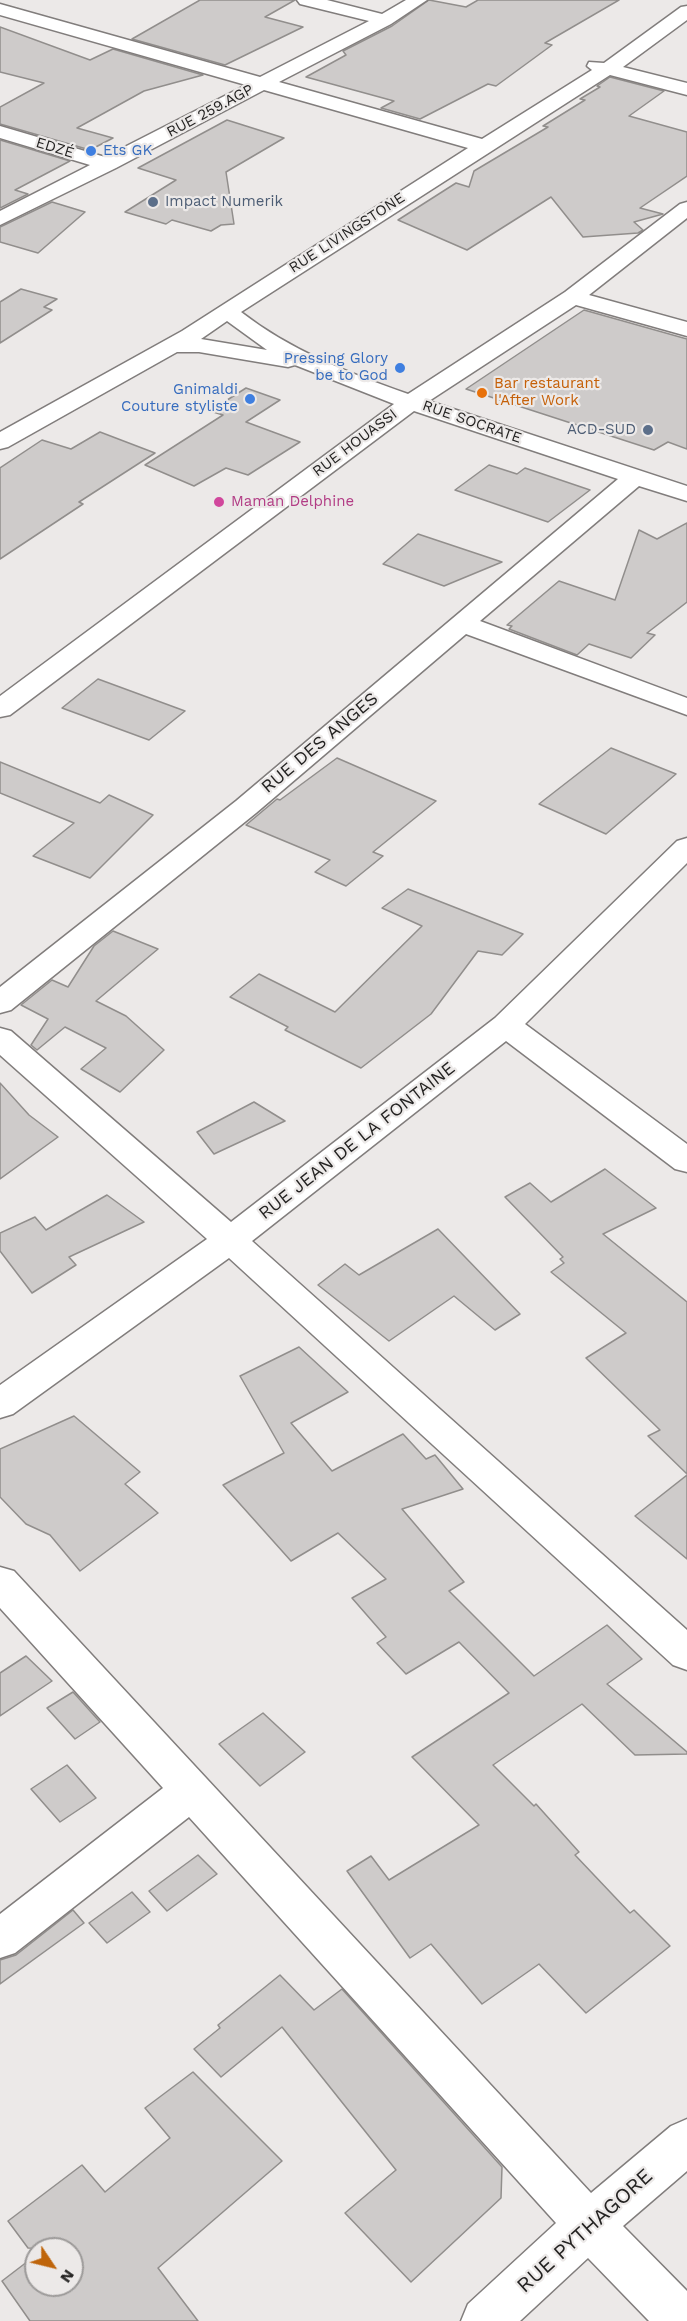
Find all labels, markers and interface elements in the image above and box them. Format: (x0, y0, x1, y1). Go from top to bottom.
street label: RUE 259.AGP (164, 81, 256, 141)
street label: EDZÉ (34, 134, 76, 162)
place label: Ets GK (103, 142, 152, 160)
marker: Ets GK (84, 144, 98, 158)
street label: RUE LIVINGSTONE (286, 189, 408, 277)
place label: Impact Numerik (165, 193, 283, 211)
marker: Impact Numerik (146, 195, 160, 209)
place label: Pressing Glory be to God (284, 350, 388, 385)
marker: Pressing Glory be to God (393, 361, 407, 375)
place label: Bar restaurant l'After Work (494, 375, 600, 410)
place label: Gnimaldi Couture styliste (121, 381, 238, 416)
marker: Bar restaurant l'After Work (475, 386, 489, 400)
marker: Gnimaldi Couture styliste (243, 392, 257, 406)
street label: RUE SOCRATE (420, 397, 524, 447)
street label: RUE HOUASSI (309, 405, 401, 481)
place label: ACD-SUD (567, 421, 636, 439)
marker: ACD-SUD (641, 423, 655, 437)
place label: Maman Delphine (231, 493, 354, 511)
marker: Maman Delphine (212, 495, 226, 509)
street label: RUE DES ANGES (257, 688, 383, 798)
street label: RUE JEAN DE LA FONTAINE (255, 1058, 459, 1224)
street label: RUE PYTHAGORE (512, 2164, 658, 2298)
north arrow (24, 2237, 84, 2297)
text: N (56, 2266, 79, 2287)

